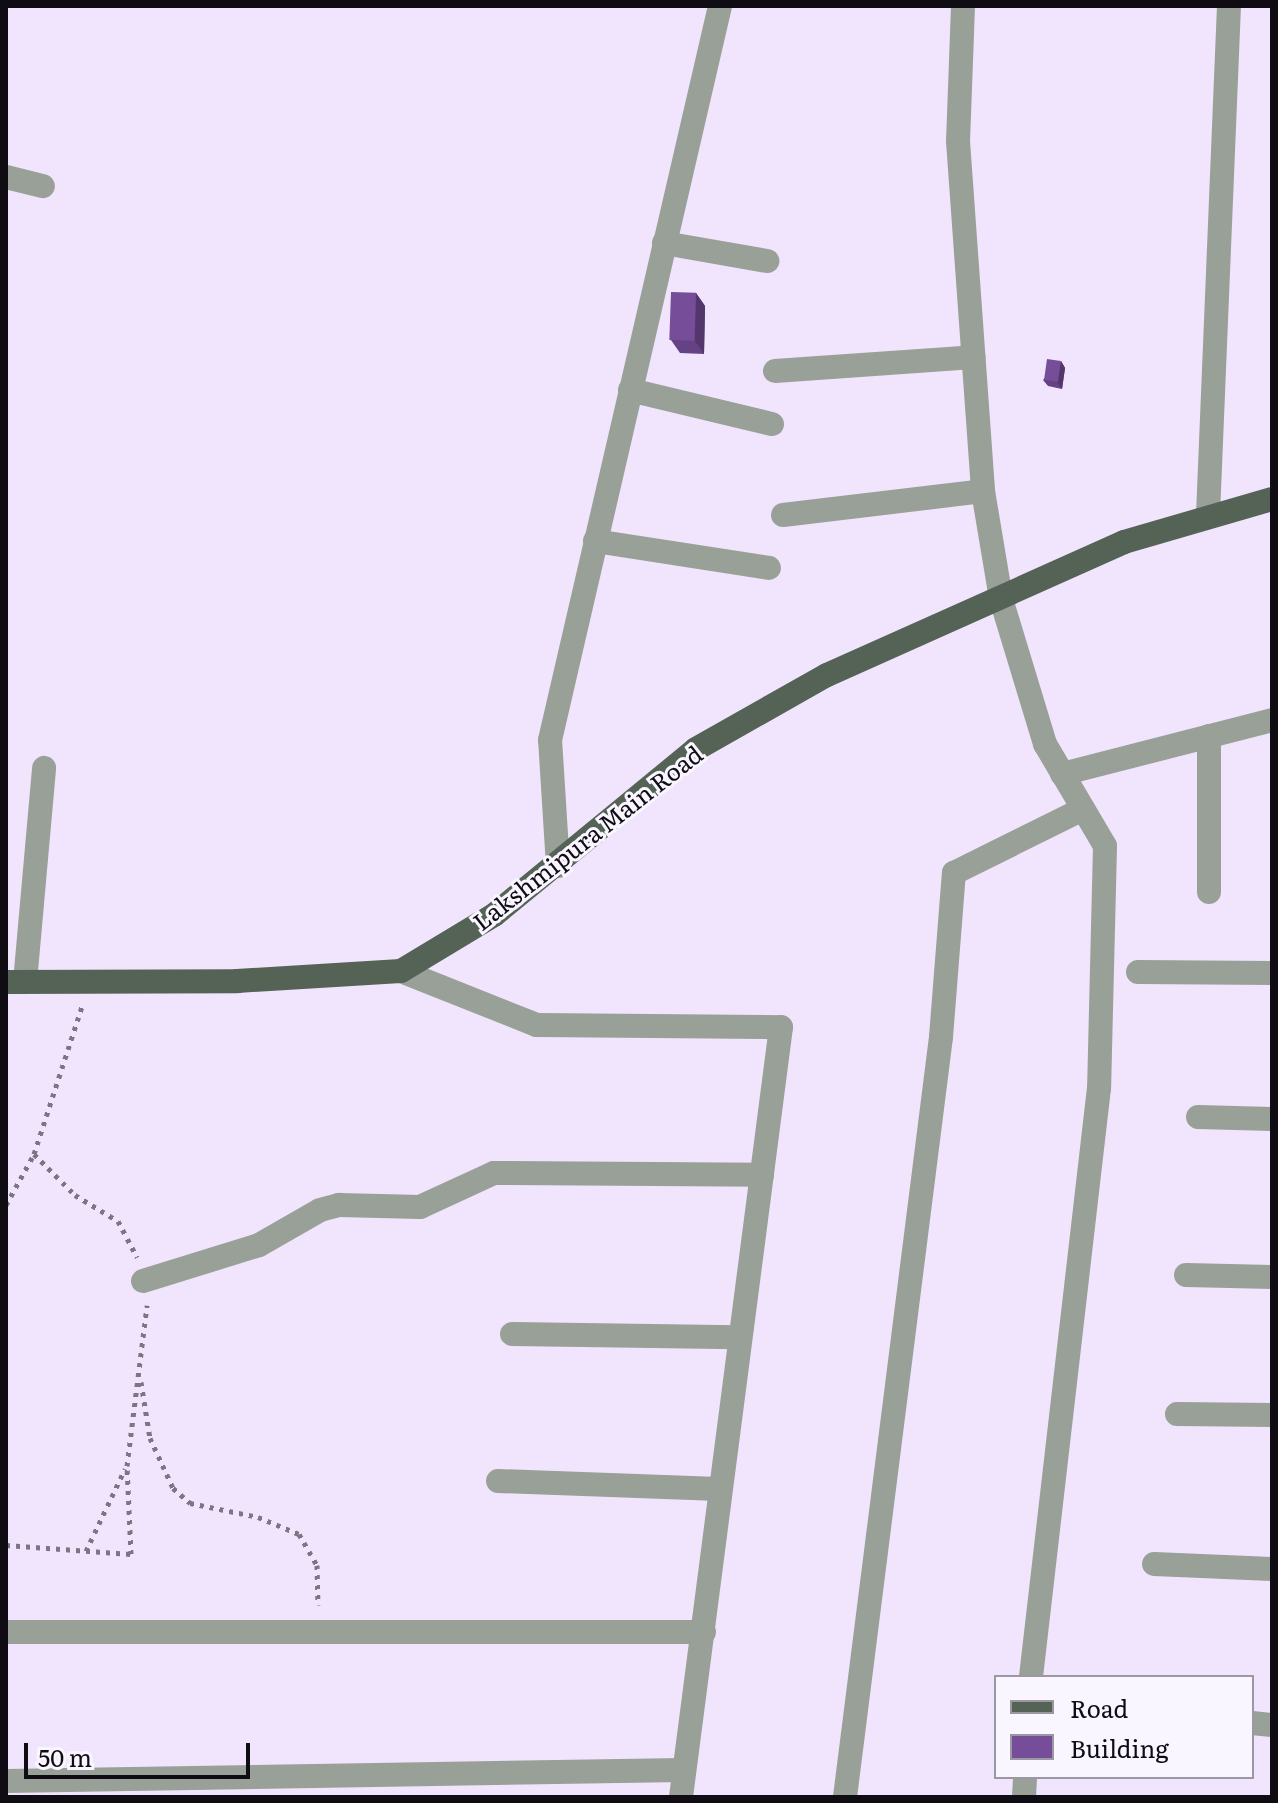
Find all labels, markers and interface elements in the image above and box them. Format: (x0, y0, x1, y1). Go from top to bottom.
street label: Lakshmipura Main Road (467, 739, 707, 935)
legend (994, 1675, 1254, 1779)
text: Road (1070, 1690, 1128, 1725)
scale bar (28, 1727, 254, 1777)
text: Building (1070, 1730, 1169, 1765)
text: 50 m (38, 1739, 92, 1774)

